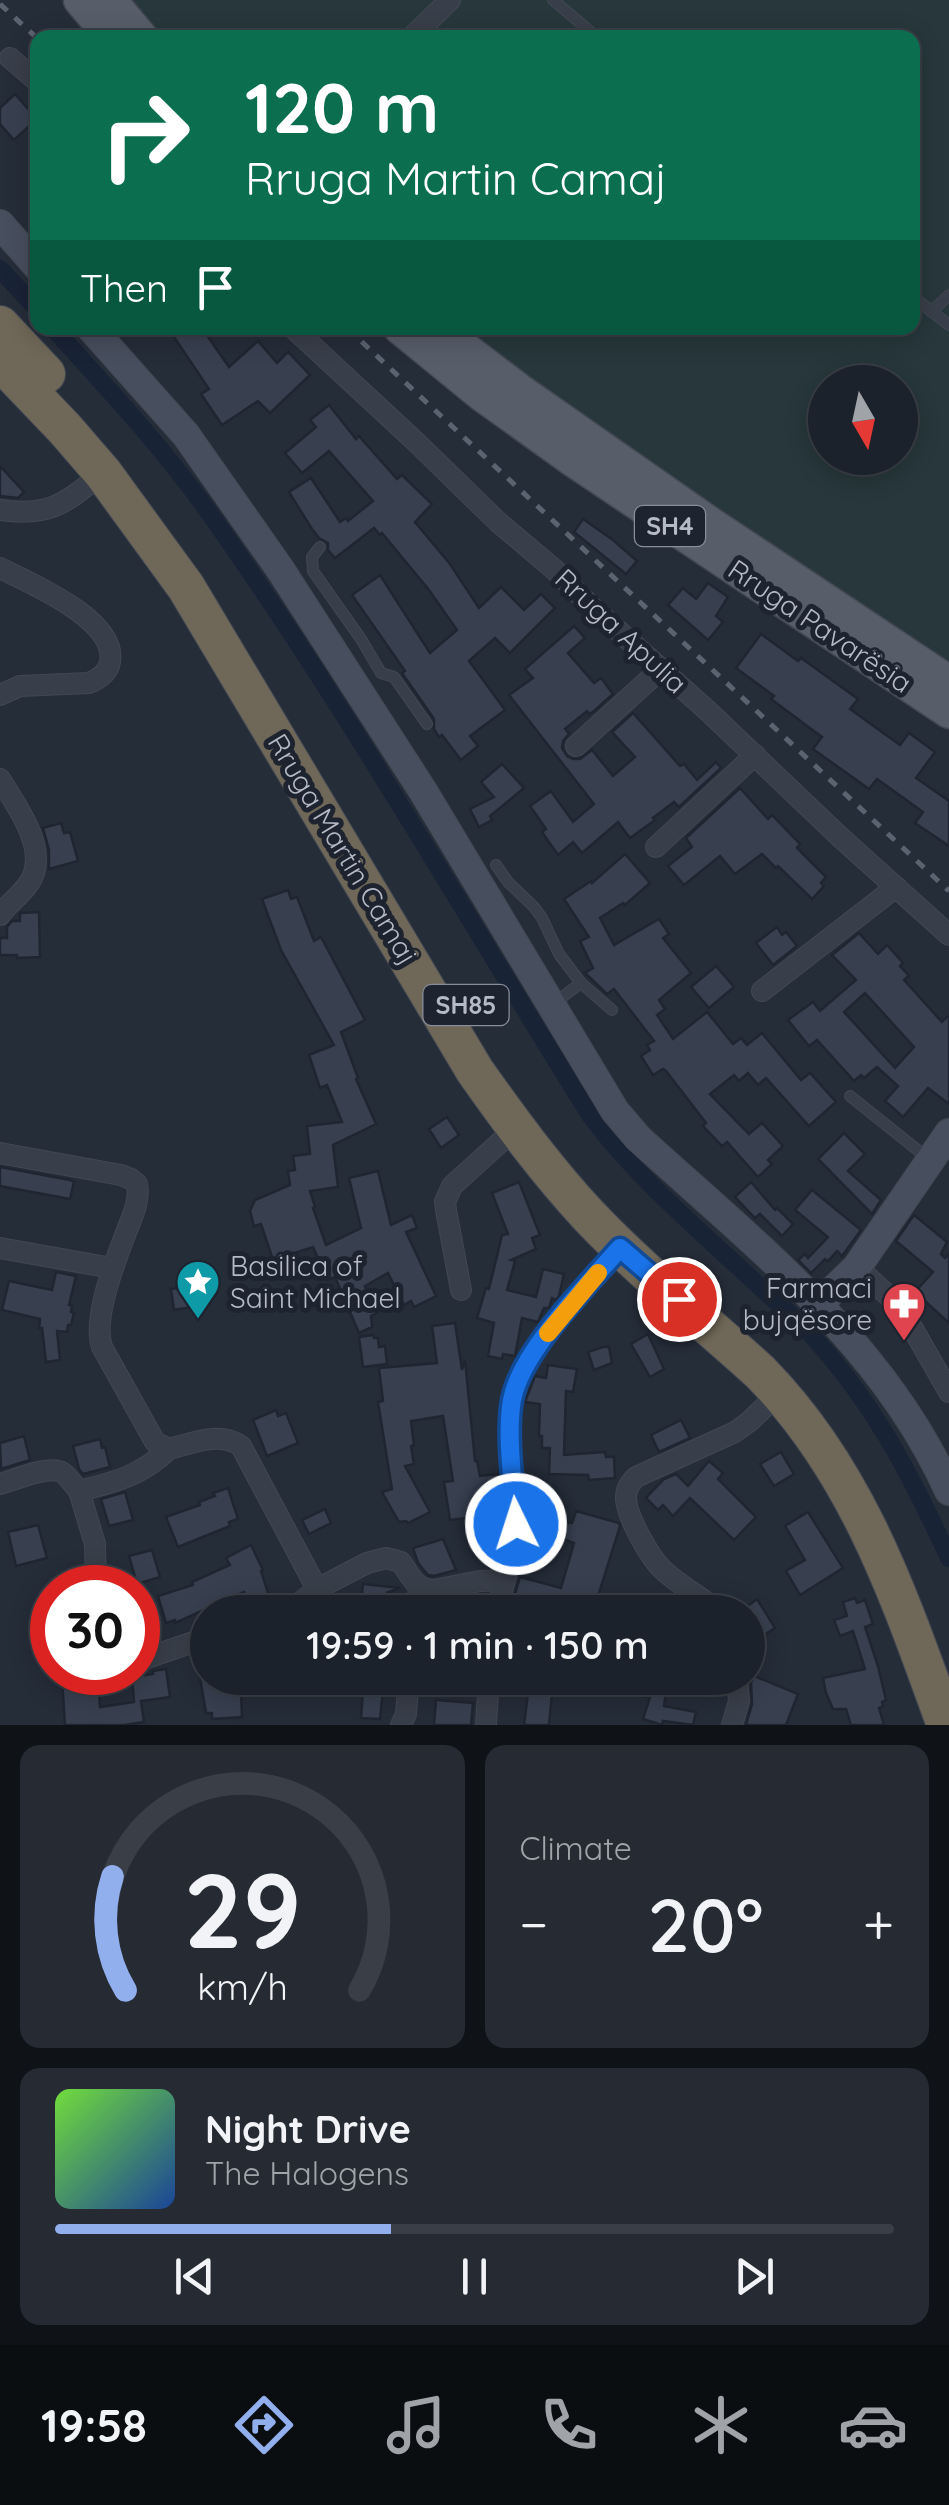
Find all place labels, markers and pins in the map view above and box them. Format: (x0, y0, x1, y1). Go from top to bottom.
place label: Basilica of Saint Michael (230, 1248, 401, 1315)
pin (637, 1257, 722, 1342)
place icon: Basilica of Saint Michael (175, 1259, 221, 1320)
place label: Farmaci bujqësore (743, 1270, 872, 1337)
pharmacy icon: Farmaci bujqësore (881, 1281, 927, 1342)

